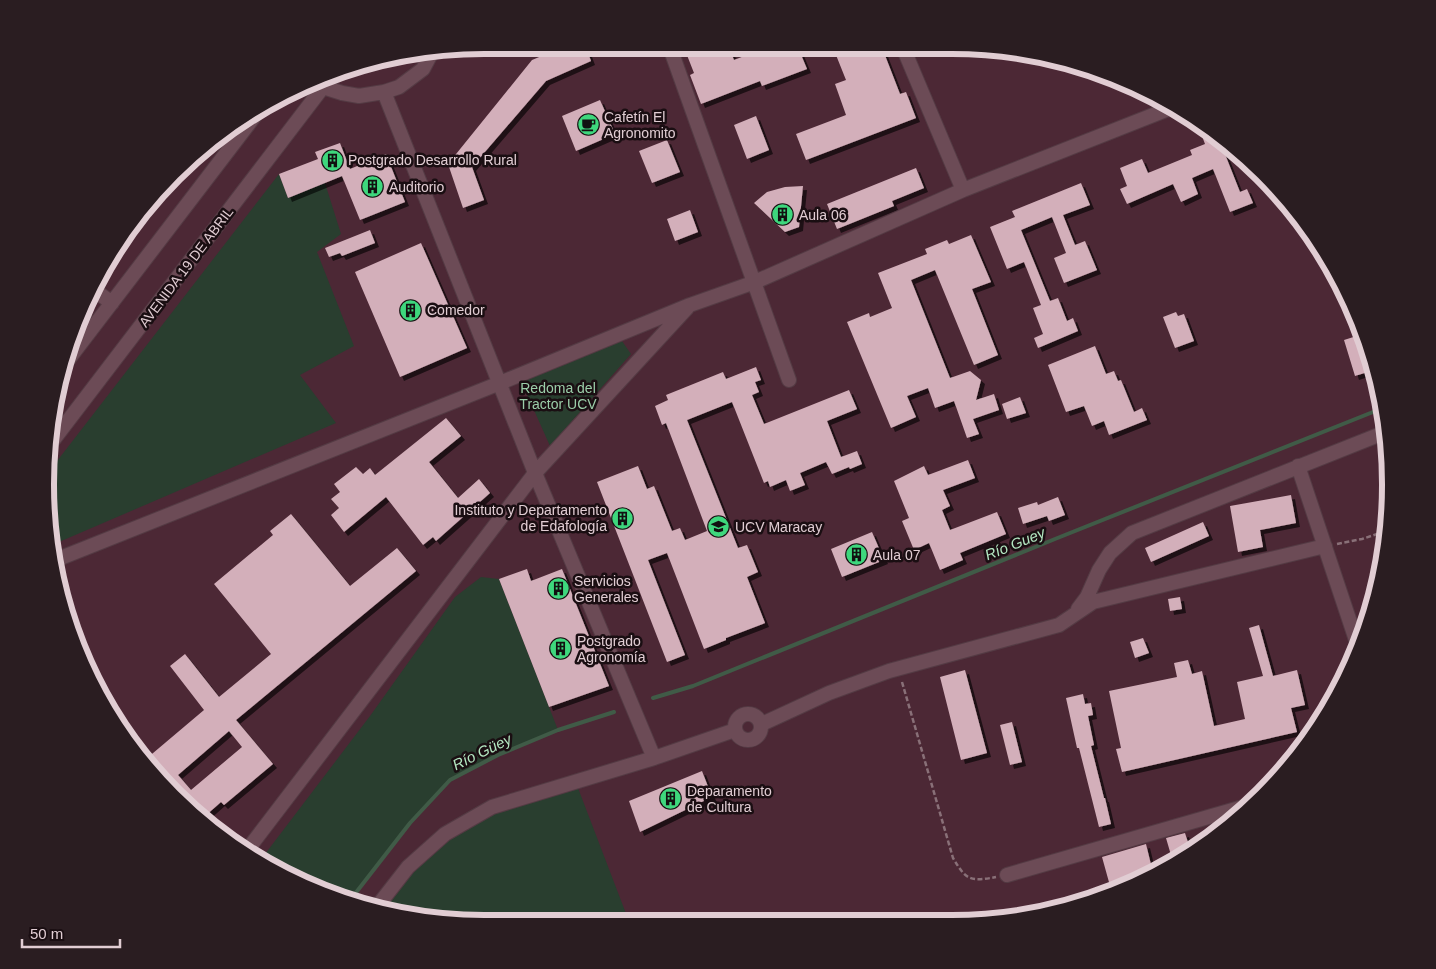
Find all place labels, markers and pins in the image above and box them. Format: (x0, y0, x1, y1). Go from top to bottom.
place label: Cafetín El Agronomito (604, 109, 676, 141)
cafe icon: Cafetín El Agronomito (576, 113, 600, 137)
building icon: Postgrado Desarrollo Rural (320, 148, 344, 172)
place label: Postgrado Desarrollo Rural (348, 152, 517, 168)
building icon: Auditorio (361, 175, 385, 199)
place label: Auditorio (389, 179, 444, 195)
building icon: Aula 06 (771, 203, 795, 227)
place label: Aula 06 (799, 207, 847, 223)
building icon: Comedor (399, 298, 423, 322)
place label: Comedor (427, 302, 485, 318)
place label: Instituto y Departamento de Edafología (454, 502, 607, 534)
building icon: Instituto y Departamento de Edafología (611, 506, 635, 530)
school or university icon: UCV Maracay (707, 515, 731, 539)
place label: UCV Maracay (735, 519, 822, 535)
building icon: Aula 07 (845, 543, 869, 567)
place label: Aula 07 (873, 547, 921, 563)
place label: Servicios Generales (574, 573, 639, 605)
building icon: Servicios Generales (546, 577, 570, 601)
place label: Postgrado Agronomía (577, 633, 646, 665)
building icon: Postgrado Agronomía (549, 637, 573, 661)
place label: Deparamento de Cultura (687, 783, 772, 815)
building icon: Deparamento de Cultura (659, 787, 683, 811)

